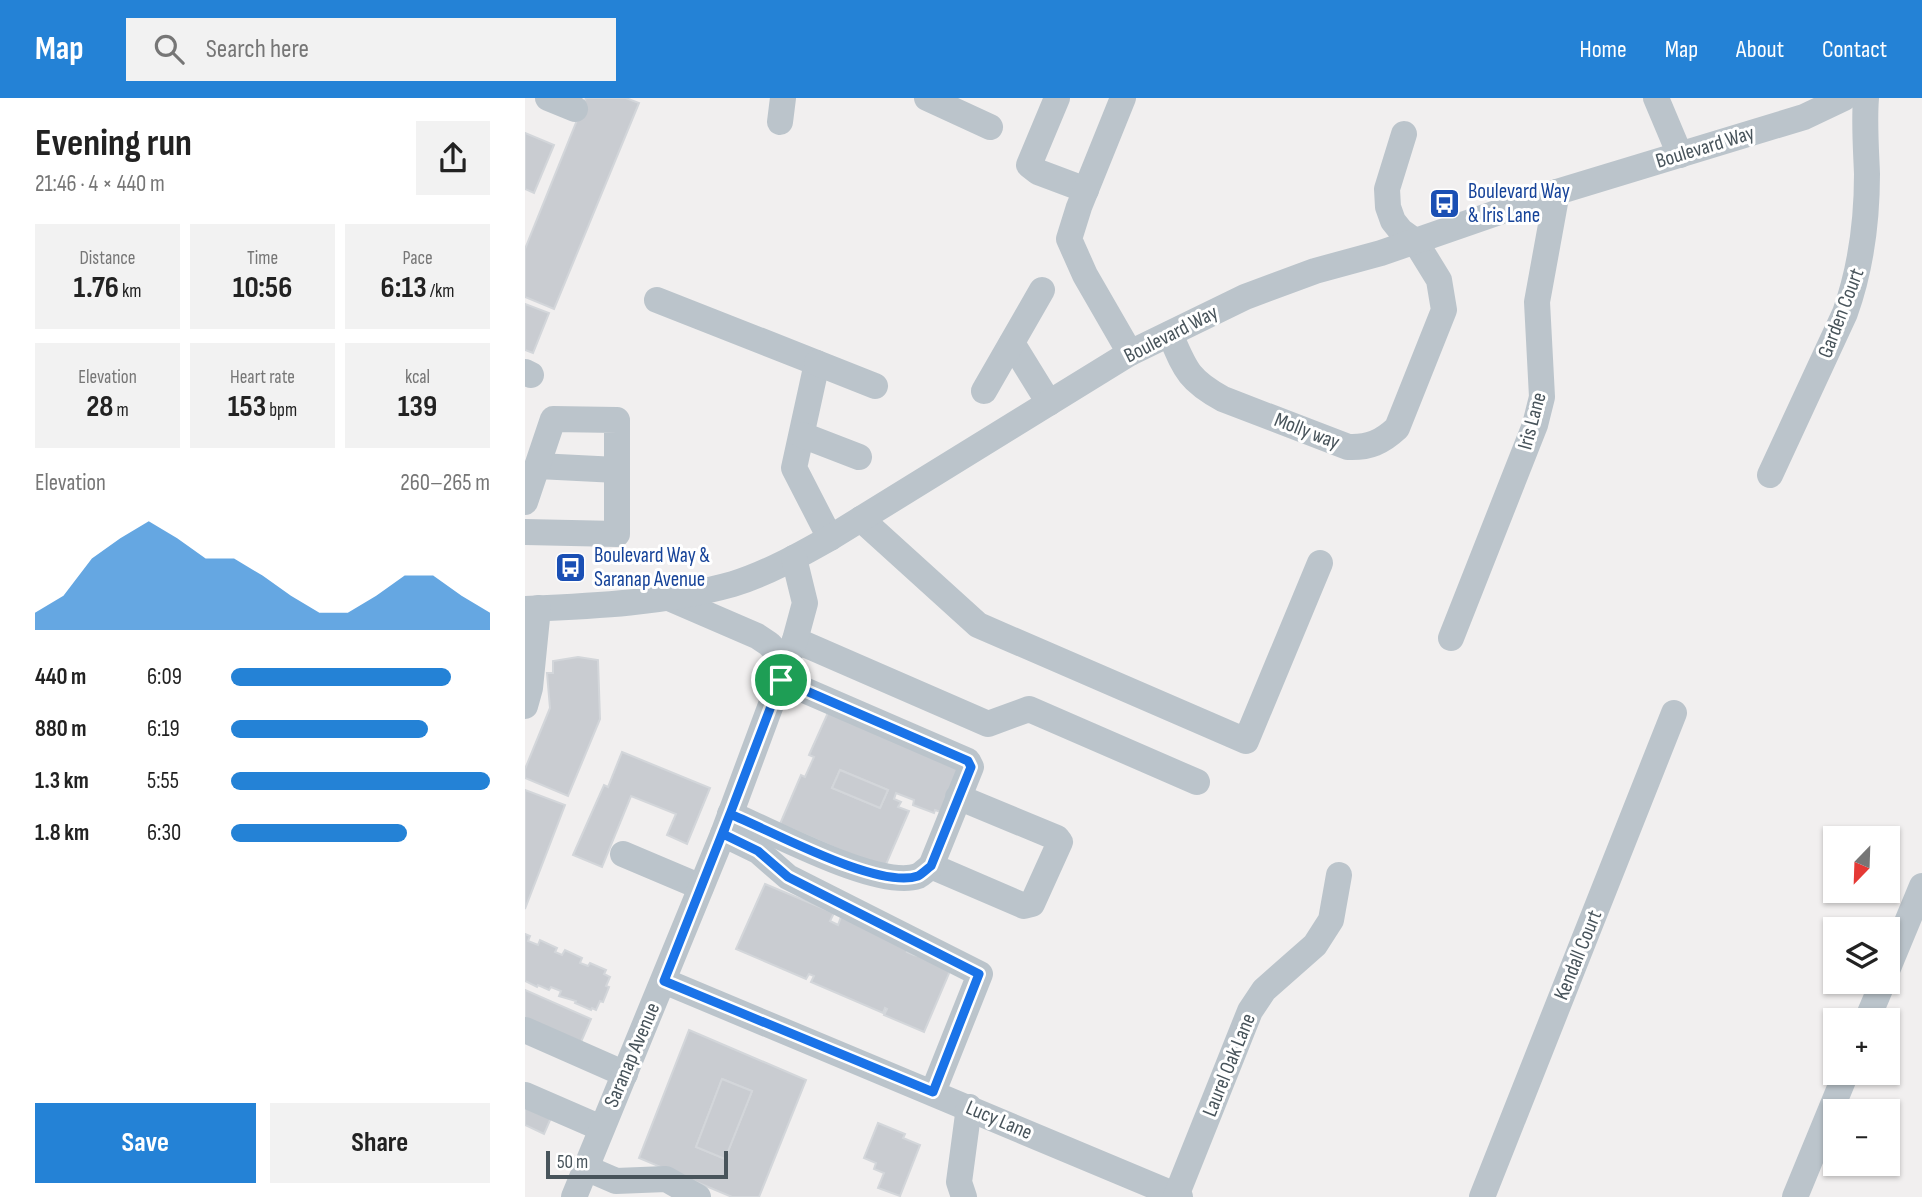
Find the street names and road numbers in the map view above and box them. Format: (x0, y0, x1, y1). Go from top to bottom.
street label: Boulevard Way (1653, 120, 1757, 174)
street label: Garden Court (1813, 265, 1869, 361)
street label: Boulevard Way (1120, 300, 1222, 368)
street label: Iris Lane (1512, 390, 1552, 452)
street label: Molly way (1271, 407, 1343, 455)
street label: Kendall Court (1549, 906, 1607, 1004)
street label: Saranap Avenue (599, 999, 665, 1111)
street label: Laurel Oak Lane (1197, 1010, 1261, 1120)
street label: Lucy Lane (962, 1095, 1036, 1145)

